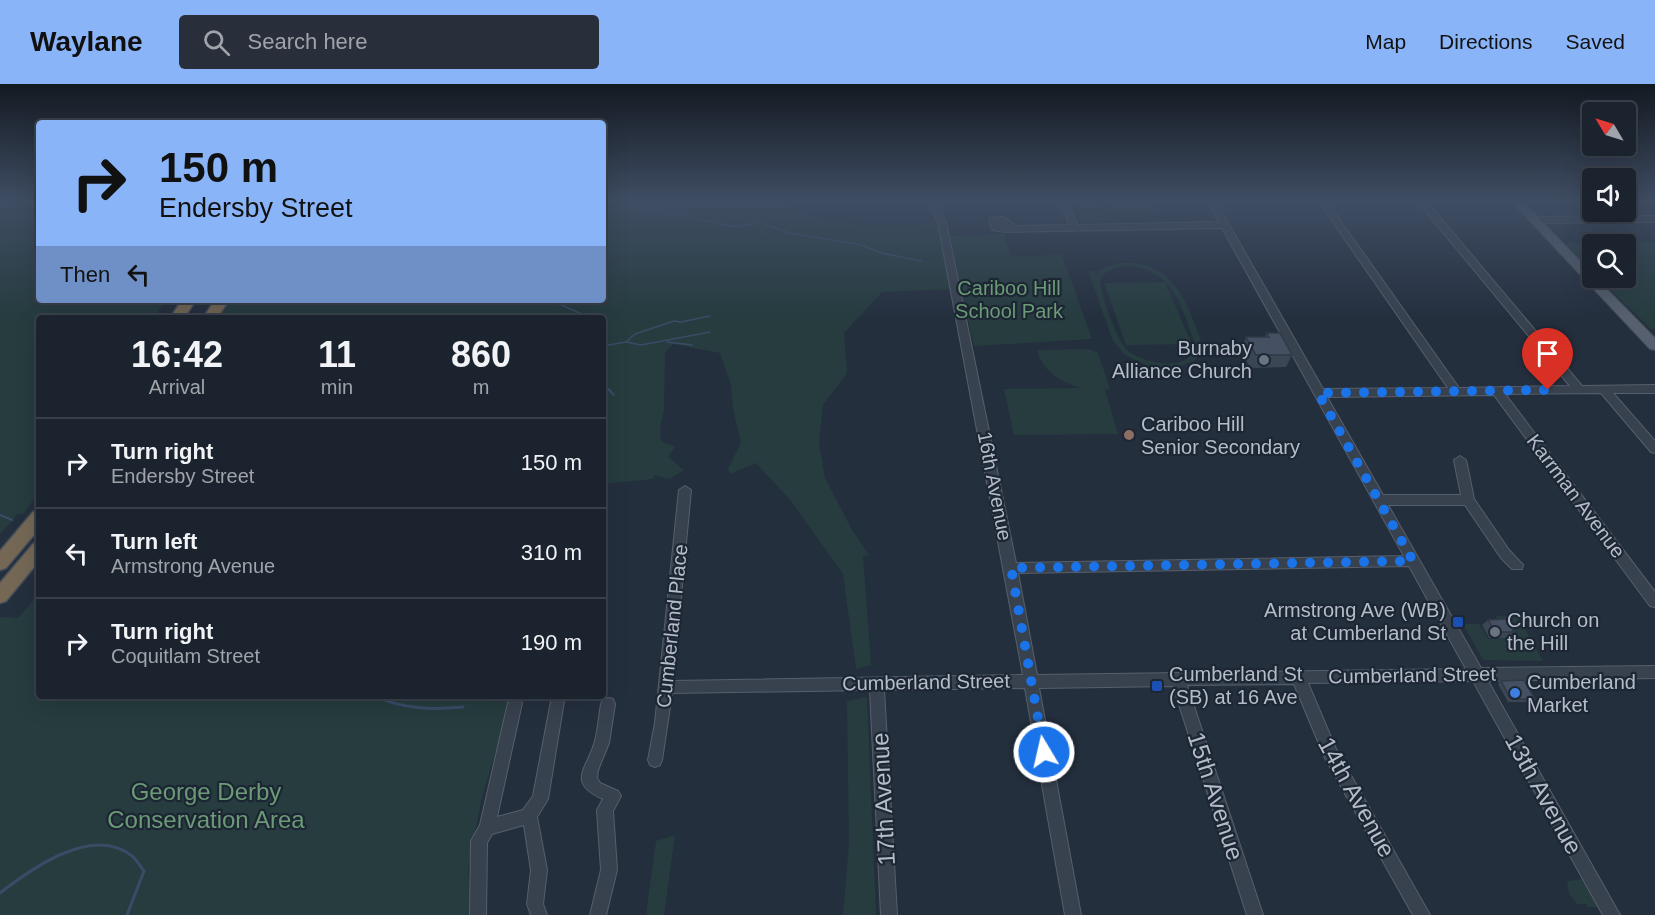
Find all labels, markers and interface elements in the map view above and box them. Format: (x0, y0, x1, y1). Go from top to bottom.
search box (179, 15, 599, 69)
text: Waylane (30, 26, 143, 57)
icon: search (200, 26, 233, 59)
text: Search here (248, 29, 367, 54)
text: Map (1365, 30, 1406, 53)
text: Directions (1439, 30, 1532, 53)
text: Saved (1565, 30, 1625, 53)
north arrow (1582, 102, 1636, 156)
map controls (1582, 102, 1636, 288)
icon: right (60, 144, 138, 222)
text: 150 m (159, 144, 278, 191)
button: sound (1582, 168, 1636, 222)
text: Endersby Street (159, 193, 353, 223)
button: search (1582, 234, 1636, 288)
icon: left (122, 258, 155, 291)
text: Then (60, 262, 110, 287)
park label: Cariboo Hill School Park (955, 277, 1064, 322)
pin (1522, 328, 1573, 390)
text: 16:42 (131, 334, 223, 375)
text: 11 (318, 334, 356, 375)
text: 860 (451, 334, 511, 375)
place label: Burnaby Alliance Church (1112, 337, 1252, 382)
icon: arrive (1531, 337, 1564, 370)
marker: Burnaby Alliance Church (1257, 353, 1271, 367)
text: Arrival (149, 376, 205, 398)
text: min (321, 376, 353, 398)
text: m (473, 376, 489, 398)
place label: Cariboo Hill Senior Secondary (1141, 413, 1300, 458)
marker: Cariboo Hill Senior Secondary (1122, 428, 1136, 442)
street label: 16th Avenue (974, 429, 1016, 543)
street label: Karrman Avenue (1522, 430, 1630, 562)
text: Turn right (111, 439, 213, 464)
icon: right (60, 447, 93, 480)
text: 150 m (521, 450, 582, 475)
text: Endersby Street (111, 465, 254, 487)
text: Turn left (111, 529, 197, 554)
icon: left (60, 537, 93, 570)
text: 310 m (521, 540, 582, 565)
street label: Cumberland Place (652, 543, 692, 709)
text: Armstrong Avenue (111, 555, 275, 577)
place label: Armstrong Ave (WB) at Cumberland St (1264, 599, 1446, 644)
place label: Church on the Hill (1507, 609, 1599, 654)
marker: Armstrong Ave (WB) at Cumberland St (1451, 615, 1465, 629)
text: Turn right (111, 619, 213, 644)
marker: Church on the Hill (1488, 625, 1502, 639)
icon: right (60, 627, 93, 660)
text: 190 m (521, 630, 582, 655)
text: Coquitlam Street (111, 645, 260, 667)
place label: Cumberland St (SB) at 16 Ave (1169, 663, 1303, 708)
street label: Cumberland Street (1328, 663, 1497, 687)
street label: Cumberland Street (842, 670, 1011, 694)
place label: Cumberland Market (1527, 671, 1636, 716)
marker: Cumberland St (SB) at 16 Ave (1150, 679, 1164, 693)
marker: Cumberland Market (1508, 686, 1522, 700)
position arrow (1012, 720, 1076, 784)
street label: 15th Avenue (1183, 729, 1249, 863)
street label: 13th Avenue (1500, 729, 1588, 859)
street label: 17th Avenue (866, 732, 900, 866)
street label: 14th Avenue (1313, 732, 1401, 862)
park label: George Derby Conservation Area (107, 778, 305, 833)

